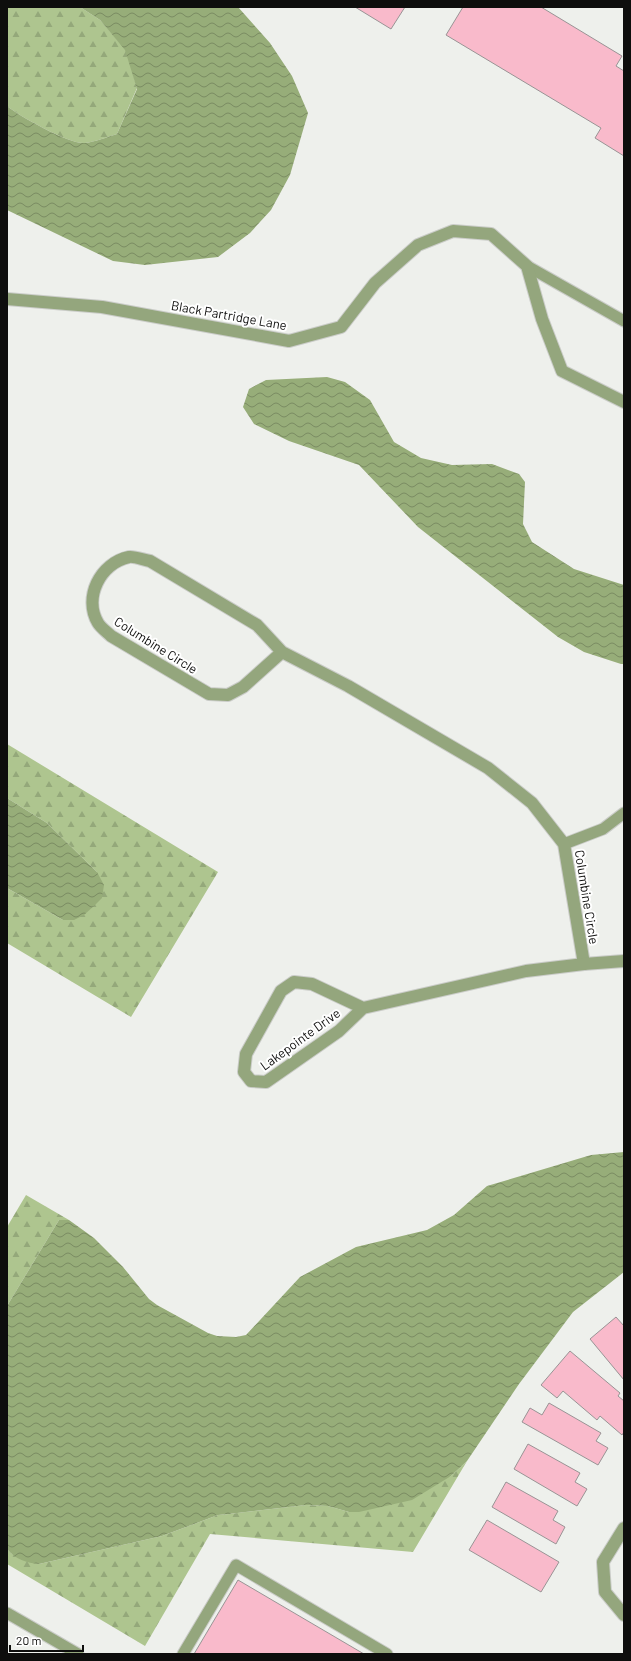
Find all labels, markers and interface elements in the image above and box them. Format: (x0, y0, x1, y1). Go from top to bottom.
street label: Black Partridge Lane (170, 297, 288, 333)
street label: Columbine Circle (111, 613, 201, 677)
street label: Columbine Circle (572, 849, 602, 945)
street label: Lakepointe Drive (257, 1005, 343, 1073)
scale bar (10, 1627, 83, 1653)
text: 20 m (16, 1633, 42, 1647)

